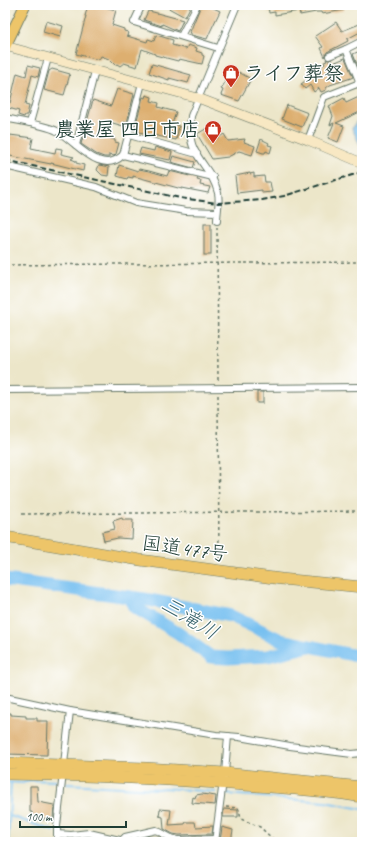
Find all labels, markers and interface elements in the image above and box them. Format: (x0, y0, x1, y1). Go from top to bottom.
place label: ライフ葬祭 (244, 61, 344, 86)
shop icon: ライフ葬祭 (221, 63, 241, 88)
place label: 農業屋 四日市店 (55, 117, 200, 142)
shop icon: 農業屋 四日市店 (203, 119, 223, 144)
street label: 国道477号 (140, 530, 230, 567)
water label: 三滝川 (156, 591, 224, 645)
scale bar (20, 803, 126, 829)
text: 100 m (26, 809, 53, 825)

